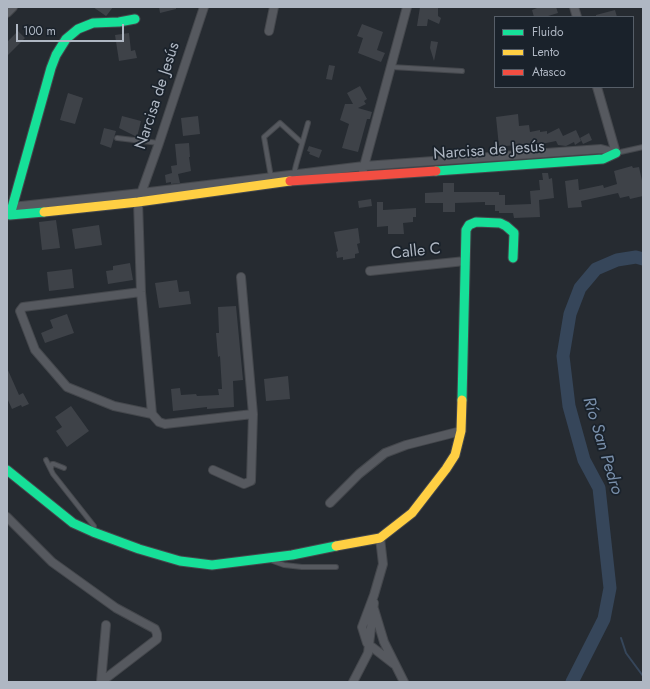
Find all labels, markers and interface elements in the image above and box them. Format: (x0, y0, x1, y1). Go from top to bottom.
scale bar (18, 16, 126, 42)
legend (494, 16, 634, 88)
text: 100 m (23, 22, 56, 40)
text: Fluido (532, 23, 564, 41)
street label: Narcisa de Jesús (132, 40, 184, 152)
text: Lento (532, 43, 559, 61)
text: Atasco (532, 63, 566, 81)
street label: Narcisa de Jesús (433, 138, 545, 164)
street label: Calle C (390, 240, 442, 264)
water label: Río San Pedro (578, 395, 626, 497)

